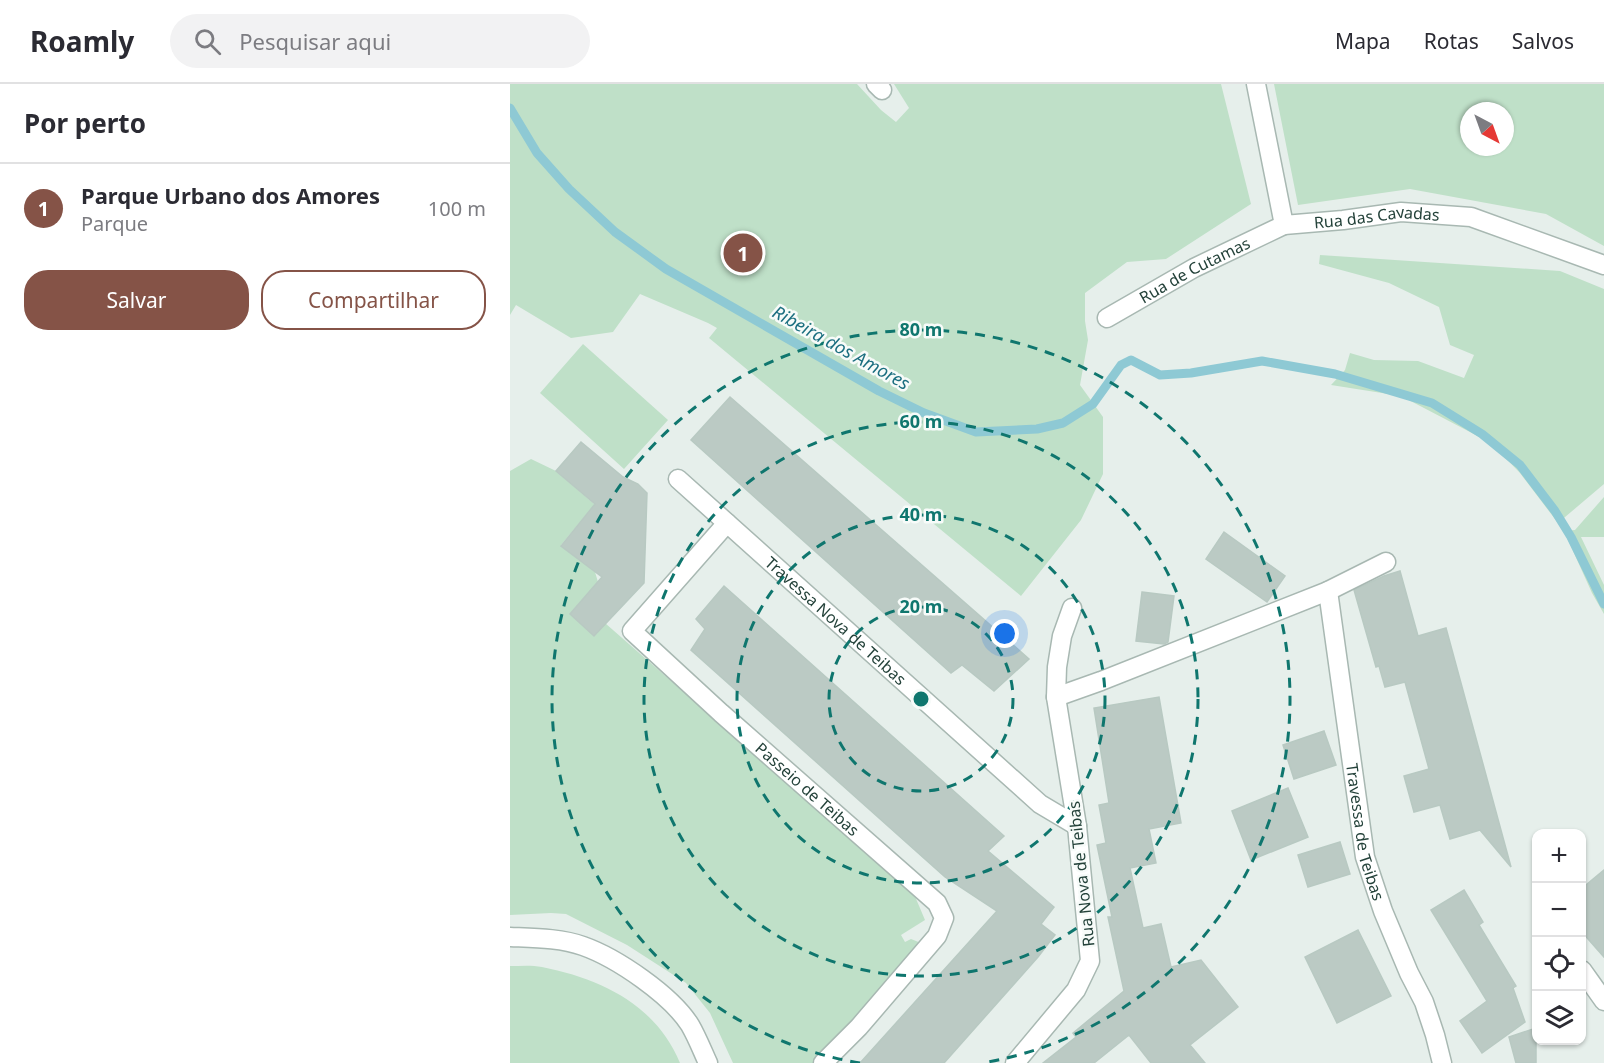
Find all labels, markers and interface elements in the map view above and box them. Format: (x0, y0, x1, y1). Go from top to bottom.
search box (170, 14, 590, 68)
text: Roamly (30, 22, 134, 60)
icon: search (191, 25, 224, 58)
text: Pesquisar aqui (239, 26, 391, 56)
text: Mapa (1335, 27, 1391, 55)
text: Rotas (1424, 27, 1479, 55)
text: Salvos (1512, 27, 1574, 55)
north arrow (1460, 102, 1514, 156)
text: Por perto (24, 105, 146, 141)
text: Parque Urbano dos Amores (81, 180, 380, 210)
text: 1 (38, 195, 49, 222)
text: 100 m (428, 195, 486, 222)
street label: Rua das Cavadas (1313, 201, 1440, 233)
text: Parque (81, 210, 148, 237)
pin: 1 (724, 230, 762, 276)
street label: Rua de Cutamas (1135, 232, 1254, 308)
button: Salvar (24, 270, 249, 330)
button: Compartilhar (261, 270, 486, 330)
water label: Ribeira dos Amores (769, 299, 915, 395)
text: 80 m (900, 317, 942, 341)
text: 60 m (900, 409, 942, 433)
text: 40 m (900, 502, 942, 526)
street label: Travessa Nova de Teibas (761, 552, 911, 690)
text: 20 m (900, 594, 942, 618)
your location (990, 619, 1019, 648)
centre of rings (911, 689, 931, 709)
street label: Passeio de Teibas (751, 737, 864, 841)
street label: Travessa de Teibas (1341, 762, 1390, 903)
street label: Rua Nova de Teibas (1062, 800, 1100, 948)
map controls (1532, 829, 1586, 1045)
button: + (1532, 829, 1586, 883)
button: − (1532, 883, 1586, 937)
button: locate (1532, 937, 1586, 991)
button: layers (1532, 991, 1586, 1045)

